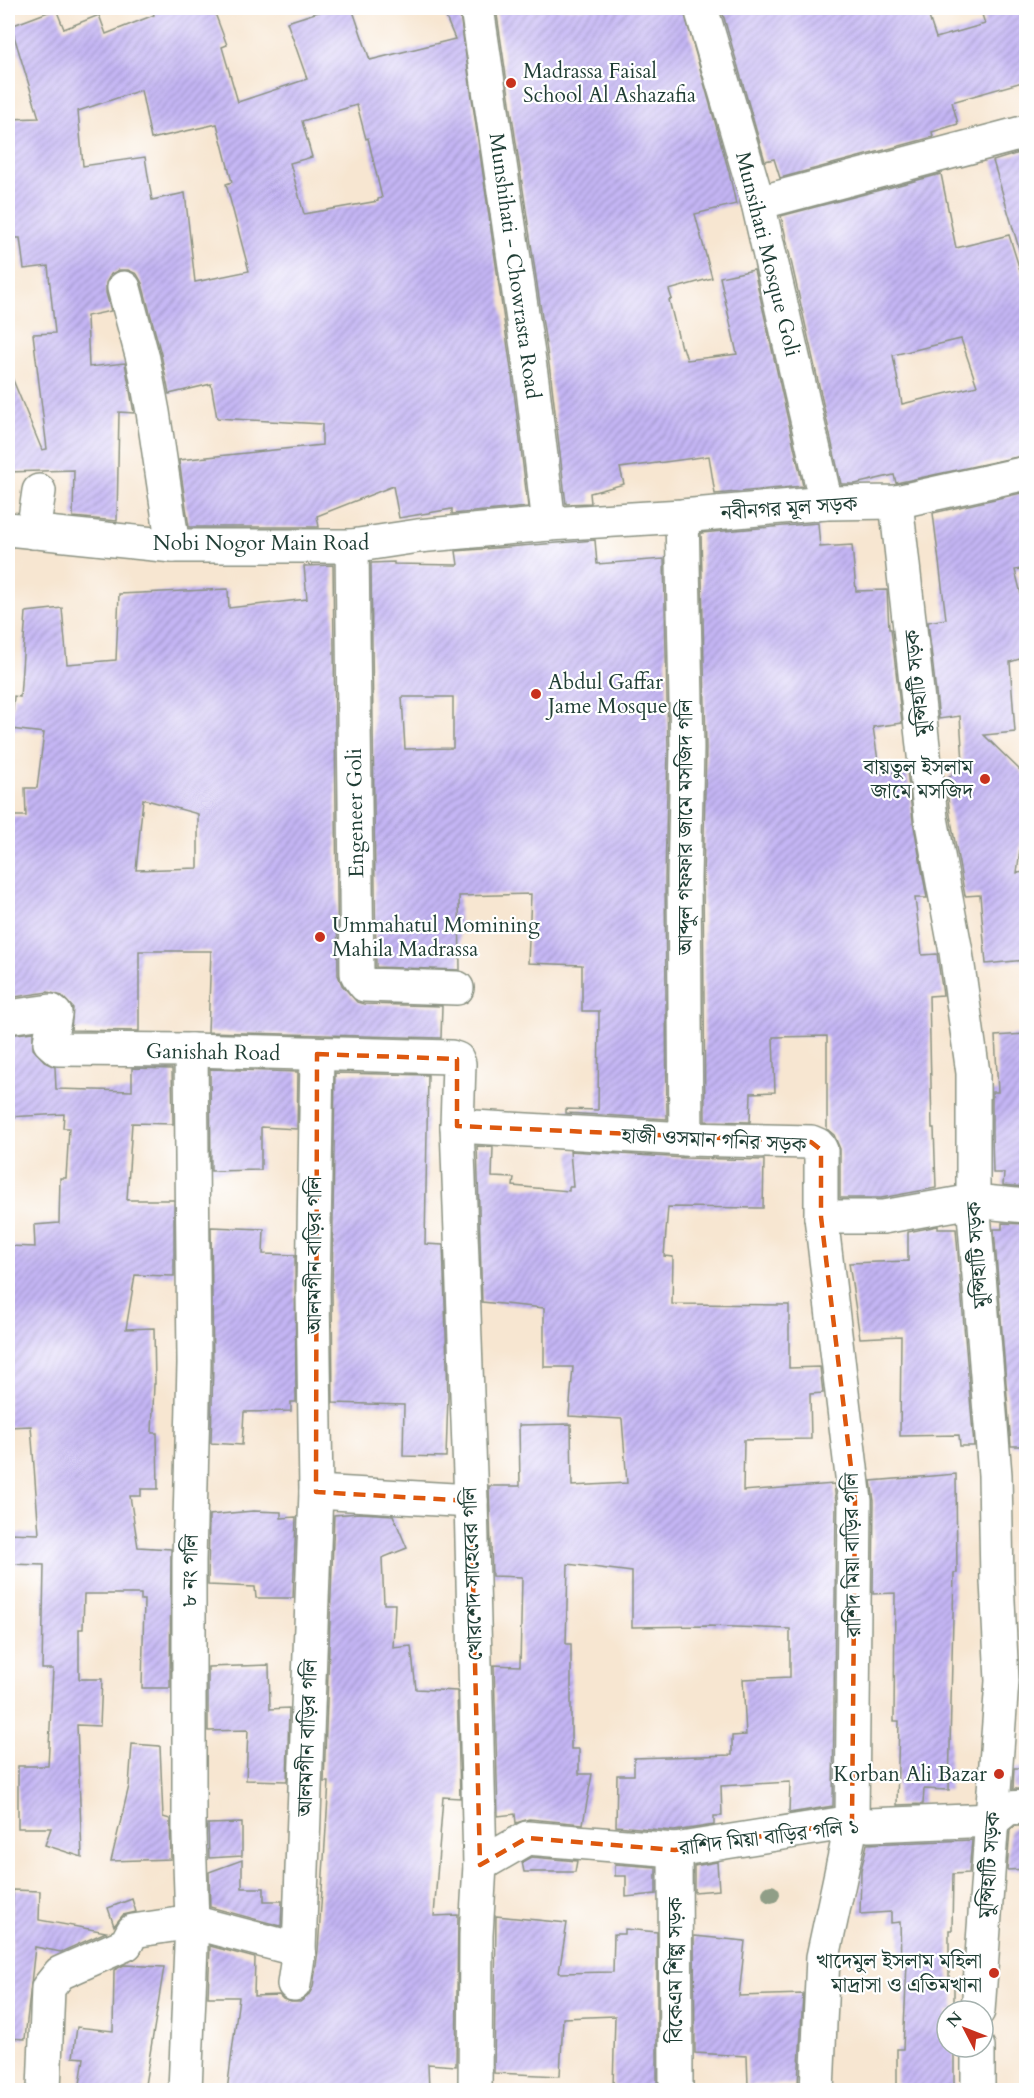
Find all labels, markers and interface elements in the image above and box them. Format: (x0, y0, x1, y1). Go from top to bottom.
place label: Madrassa Faisal School Al Ashazafia (523, 57, 696, 110)
marker: Madrassa Faisal School Al Ashazafia (504, 76, 518, 90)
street label: Munshihati - Chowrasta Road (481, 131, 548, 401)
street label: Munsihati Mosque Goli (728, 149, 807, 360)
street label: নবীনগর মূল সড়ক (719, 489, 859, 528)
street label: Nobi Nogor Main Road (153, 529, 369, 558)
street label: মুন্সিহাটি সড়ক (897, 627, 938, 739)
place label: Abdul Gaffar Jame Mosque (545, 668, 668, 721)
marker: Abdul Gaffar Jame Mosque (529, 687, 543, 701)
street label: আব্দুল গফফার জামে মসজিদ গলি (671, 698, 700, 956)
street label: Engeneer Goli (340, 748, 371, 878)
place label: বায়তুল ইসলাম জামে মসজিদ (862, 753, 975, 806)
marker: বায়তুল ইসলাম জামে মসজিদ (978, 772, 992, 786)
place label: Ummahatul Momining Mahila Madrassa (332, 911, 540, 964)
marker: Ummahatul Momining Mahila Madrassa (313, 930, 327, 944)
street label: Ganishah Road (146, 1037, 280, 1068)
street label: হাজী ওসমান গনির সড়ক (620, 1121, 808, 1160)
street label: আলমগীন বাড়ির গলি (300, 1175, 329, 1335)
street label: মুন্সিহাটি সড়ক (959, 1199, 996, 1310)
street label: রাশিদ মিয়া বাড়ির গলি (837, 1471, 868, 1639)
street label: খোরশেদ সাহেবের গলি (455, 1486, 490, 1661)
street label: ৮ নং গলি (175, 1533, 206, 1608)
street label: আলমগীন বাড়ির গলি (290, 1658, 325, 1818)
place label: Korban Ali Bazar (833, 1760, 987, 1789)
marker: Korban Ali Bazar (992, 1767, 1006, 1781)
street label: মুন্সিহাটি সড়ক (971, 1810, 1008, 1920)
street label: রাশিদ মিয়া বাড়ির গলি ১ (676, 1812, 861, 1863)
street label: বিকেএম শিল্প সড়ক (661, 1896, 690, 2044)
place label: খাদেমুল ইসলাম মহিলা মাদ্রাসা ও এতিমখানা (816, 1947, 982, 2000)
marker: খাদেমুল ইসলাম মহিলা মাদ্রাসা ও এতিমখানা (987, 1966, 1001, 1980)
north arrow (935, 1999, 995, 2059)
text: N (942, 2007, 967, 2032)

